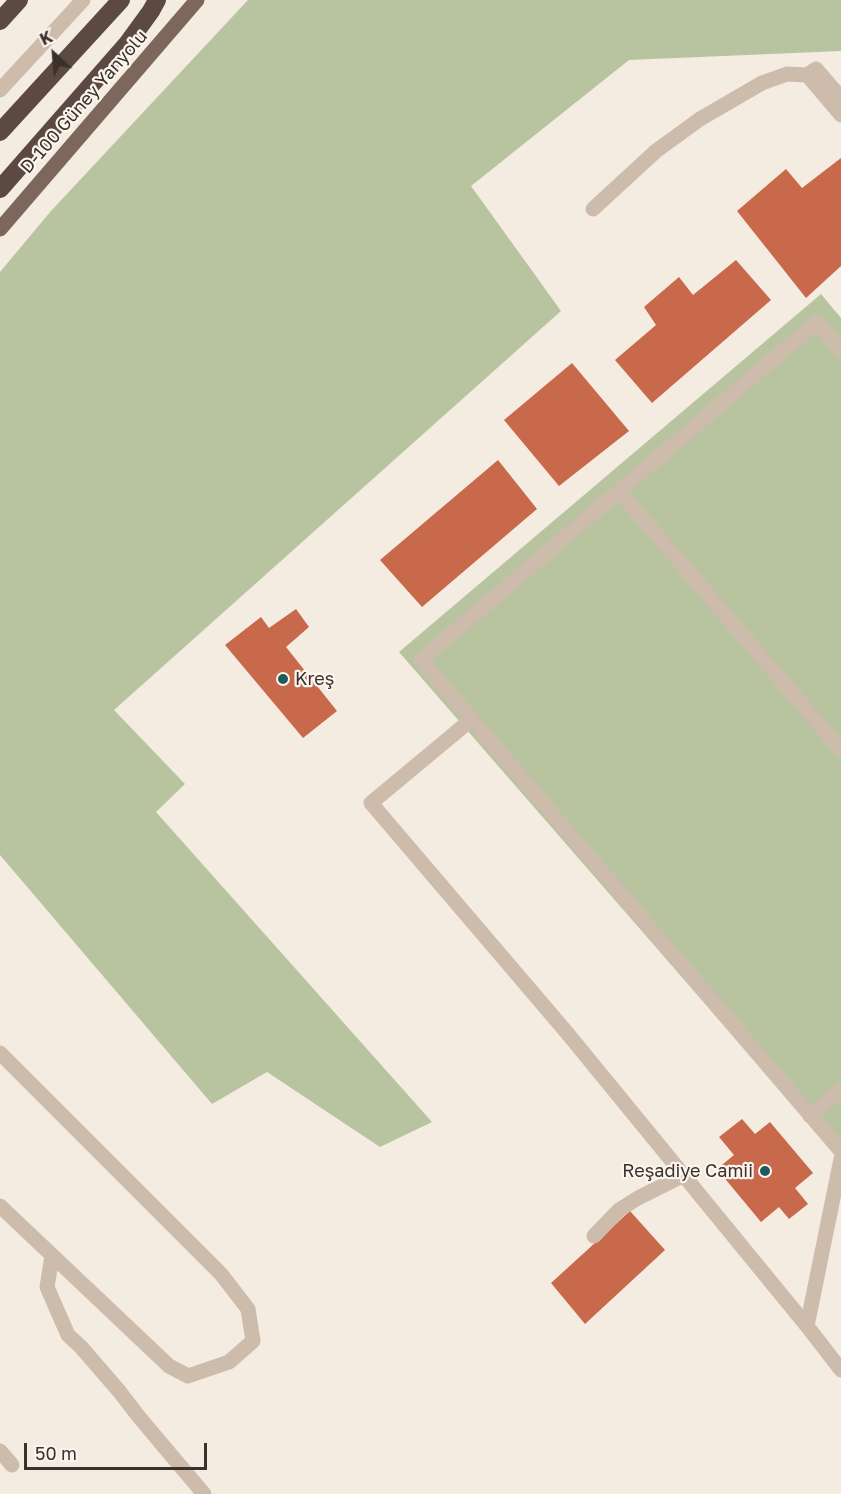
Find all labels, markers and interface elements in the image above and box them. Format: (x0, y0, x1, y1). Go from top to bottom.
north arrow (24, 24, 84, 84)
street label: D-100 Güney Yanyolu (16, 26, 152, 178)
text: K (37, 26, 56, 49)
place label: Kreş (295, 668, 334, 690)
marker: Kreş (276, 672, 290, 686)
place label: Reşadiye Camii (622, 1160, 753, 1182)
marker: Reşadiye Camii (758, 1164, 772, 1178)
scale bar (27, 1431, 210, 1469)
text: 50 m (35, 1442, 77, 1464)

